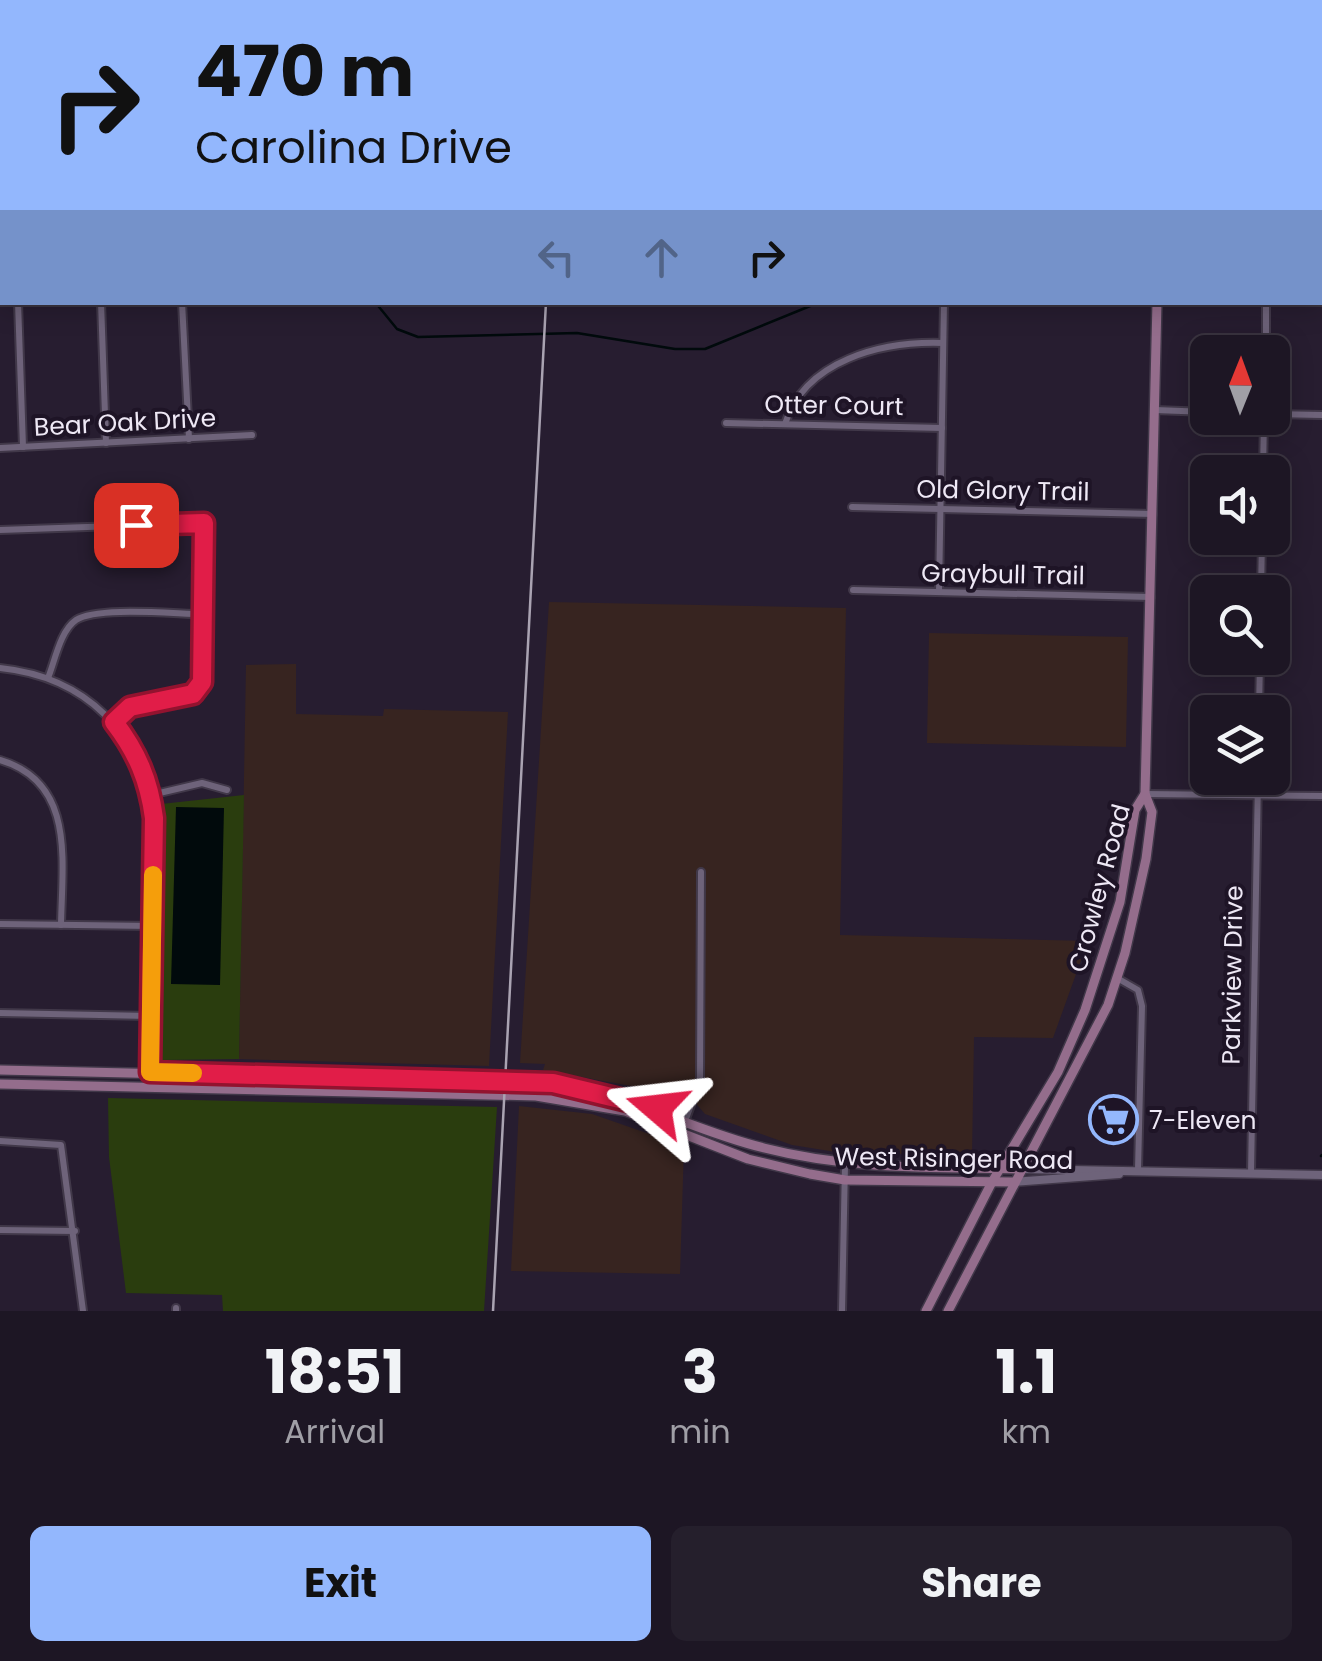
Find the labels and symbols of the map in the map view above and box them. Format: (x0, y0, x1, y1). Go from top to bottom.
north arrow (1190, 335, 1290, 435)
street label: Otter Court (764, 387, 904, 424)
street label: Bear Oak Drive (33, 400, 217, 445)
street label: Old Glory Trail (916, 471, 1090, 510)
pin (94, 483, 179, 568)
street label: Graybull Trail (921, 556, 1085, 593)
street label: Crowley Road (1060, 800, 1139, 976)
street label: Parkview Drive (1213, 885, 1252, 1065)
position arrow (605, 1056, 709, 1160)
supermarket icon: 7-Eleven (1088, 1094, 1140, 1146)
place label: 7-Eleven (1149, 1103, 1256, 1138)
street label: West Risinger Road (834, 1139, 1074, 1178)

